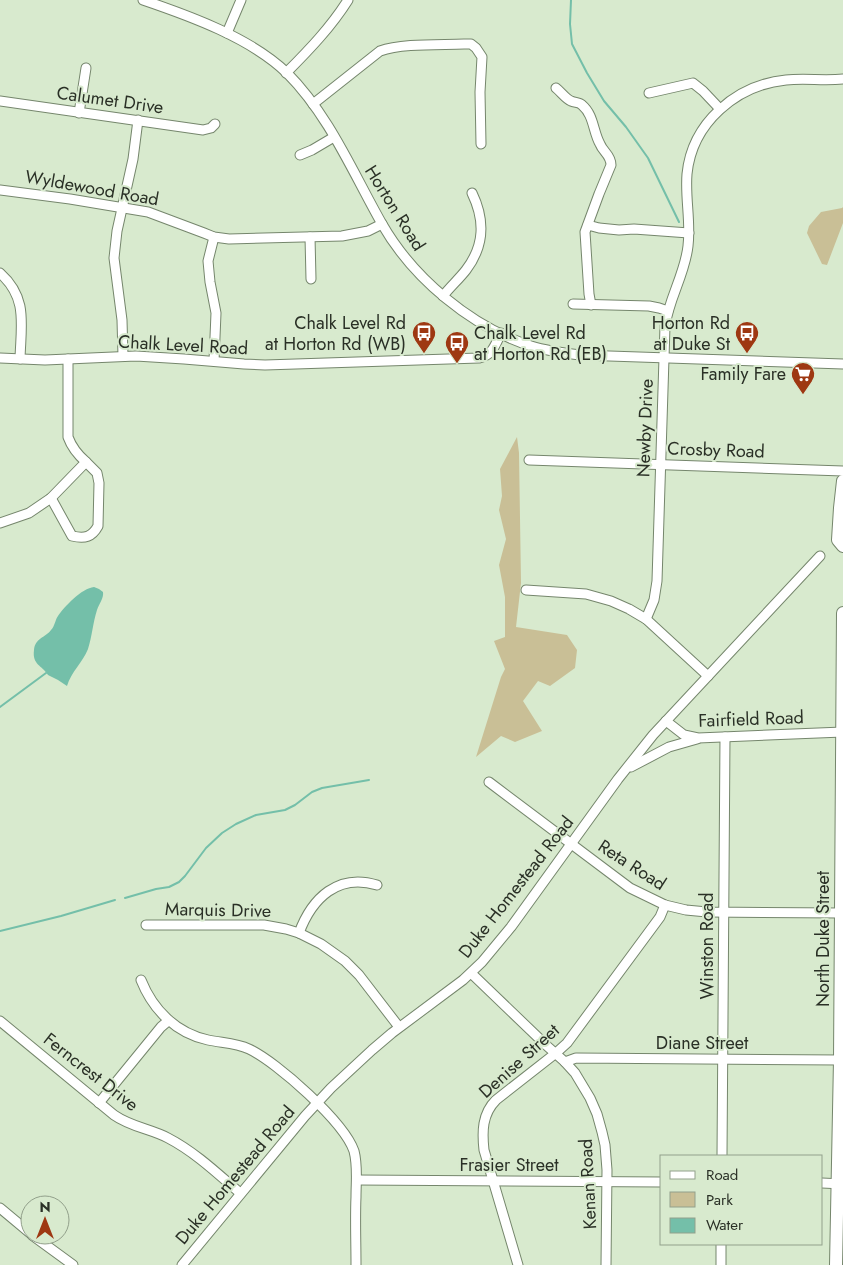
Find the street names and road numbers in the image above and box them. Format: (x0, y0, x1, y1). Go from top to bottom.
street label: Calumet Drive (55, 80, 165, 120)
street label: Horton Road (358, 160, 432, 256)
street label: Wyldewood Road (23, 163, 161, 213)
street label: Chalk Level Road (117, 329, 249, 361)
street label: Newby Drive (630, 378, 660, 478)
street label: Crosby Road (667, 435, 765, 465)
street label: Fairfield Road (698, 704, 804, 734)
street label: Duke Homestead Road (452, 810, 580, 964)
street label: Reta Road (593, 833, 671, 897)
street label: North Duke Street (810, 870, 836, 1007)
street label: Winston Road (694, 892, 720, 1000)
street label: Marquis Drive (165, 896, 271, 924)
street label: Denise Street (473, 1017, 566, 1104)
street label: Ferncrest Drive (38, 1027, 144, 1117)
street label: Diane Street (656, 1030, 749, 1056)
street label: Duke Homestead Road (169, 1100, 301, 1250)
street label: Kenan Road (573, 1138, 603, 1230)
street label: Frasier Street (459, 1152, 559, 1178)

